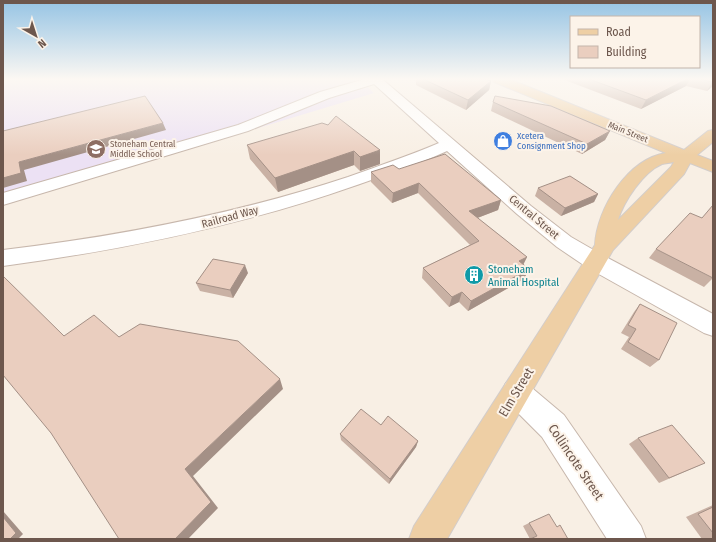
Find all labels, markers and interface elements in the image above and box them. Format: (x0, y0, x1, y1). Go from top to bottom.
north arrow (16, 16, 56, 56)
legend (570, 16, 700, 68)
text: Road (606, 25, 631, 39)
text: N (35, 36, 49, 51)
text: Building (606, 45, 647, 59)
street label: Main Street (607, 119, 649, 145)
shop icon: Xcetera Consignment Shop (492, 130, 514, 152)
place label: Xcetera Consignment Shop (517, 131, 586, 151)
school or university icon: Stoneham Central Middle School (85, 138, 107, 160)
place label: Stoneham Central Middle School (110, 139, 176, 159)
street label: Central Street (506, 192, 562, 242)
street label: Railroad Way (200, 203, 260, 231)
place label: Stoneham Animal Hospital (488, 263, 559, 289)
building icon: Stoneham Animal Hospital (463, 264, 485, 286)
street label: Elm Street (496, 364, 537, 419)
street label: Collincote Street (545, 421, 607, 503)

